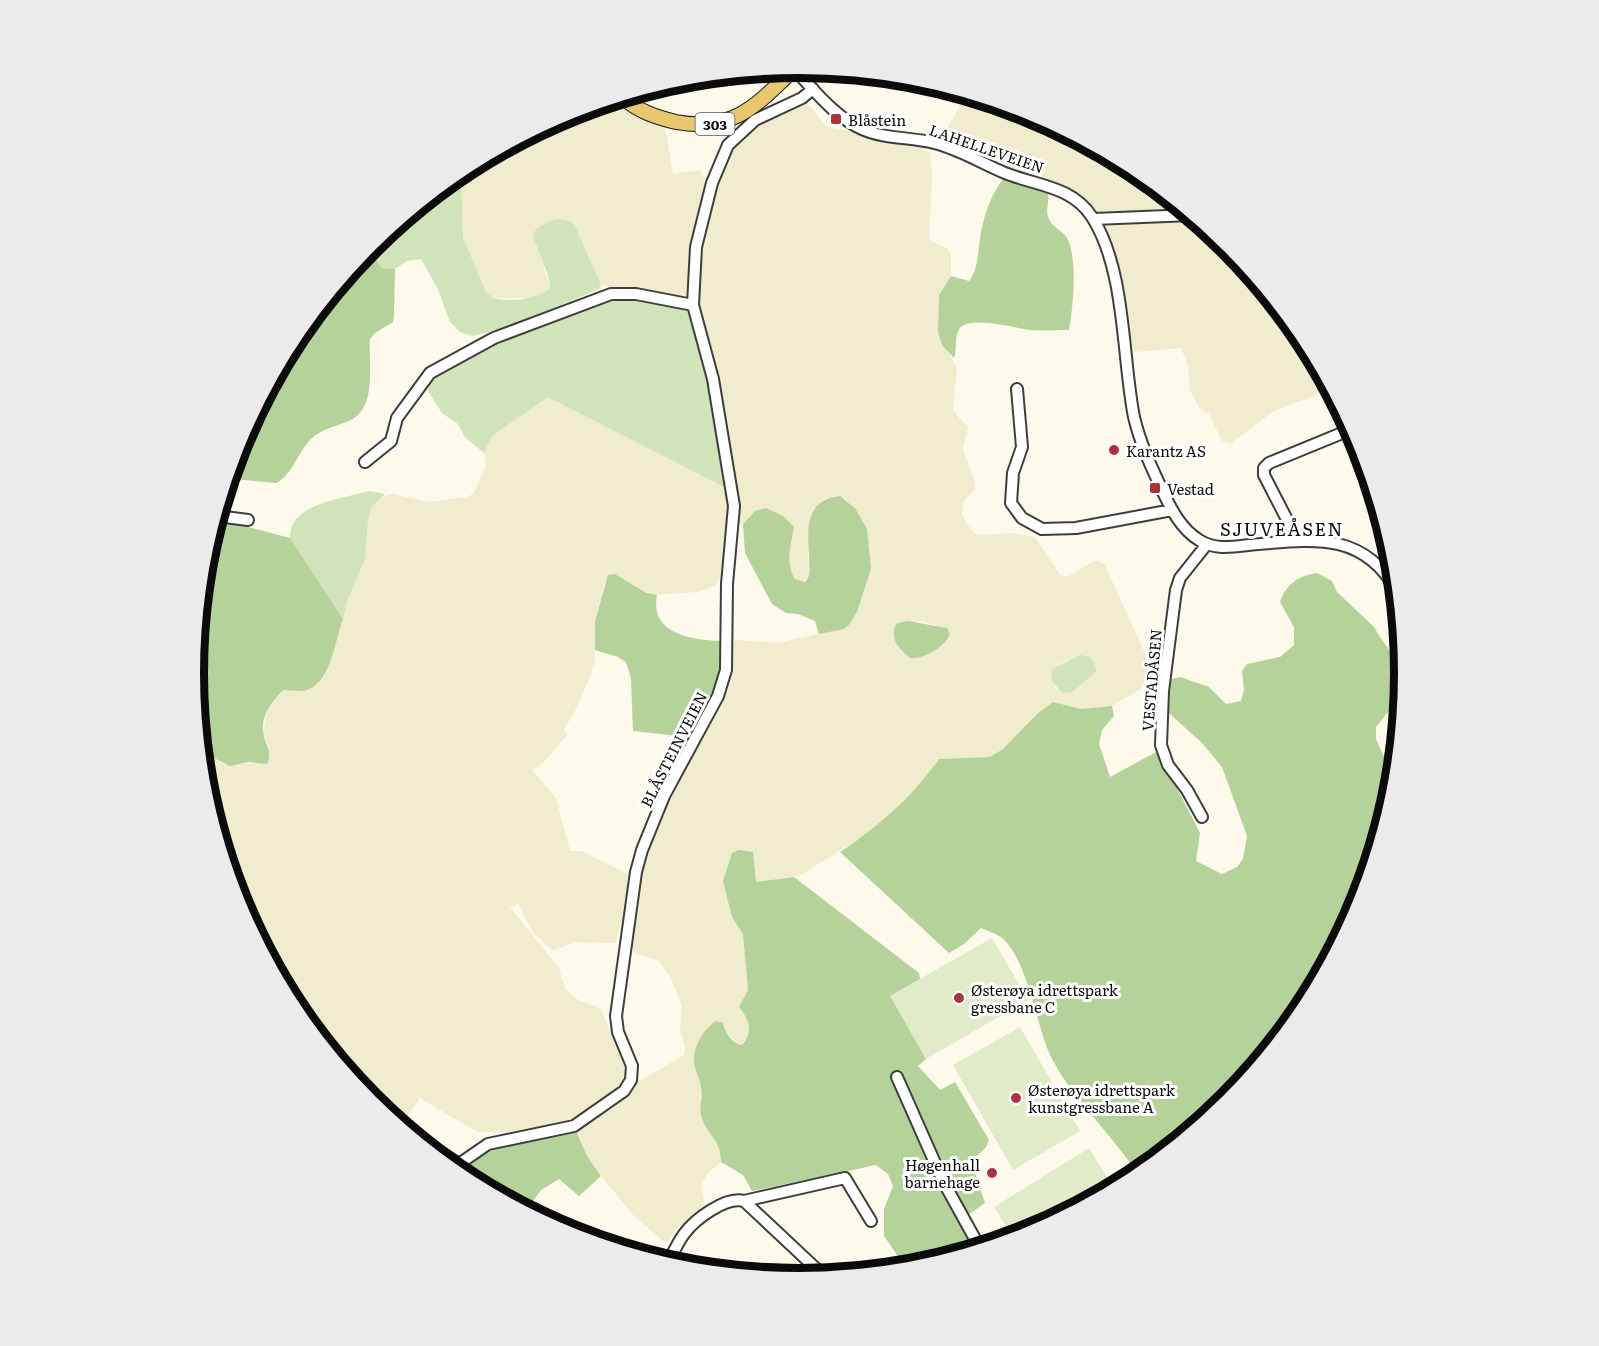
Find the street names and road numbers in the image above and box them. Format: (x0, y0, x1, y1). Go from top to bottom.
road number: 303 (696, 113, 734, 135)
street label: LAHELLEVEIEN (926, 118, 1048, 178)
street label: VESTADÅSEN (1135, 628, 1167, 732)
street label: BLÅSTEINVEIEN (634, 687, 712, 811)

